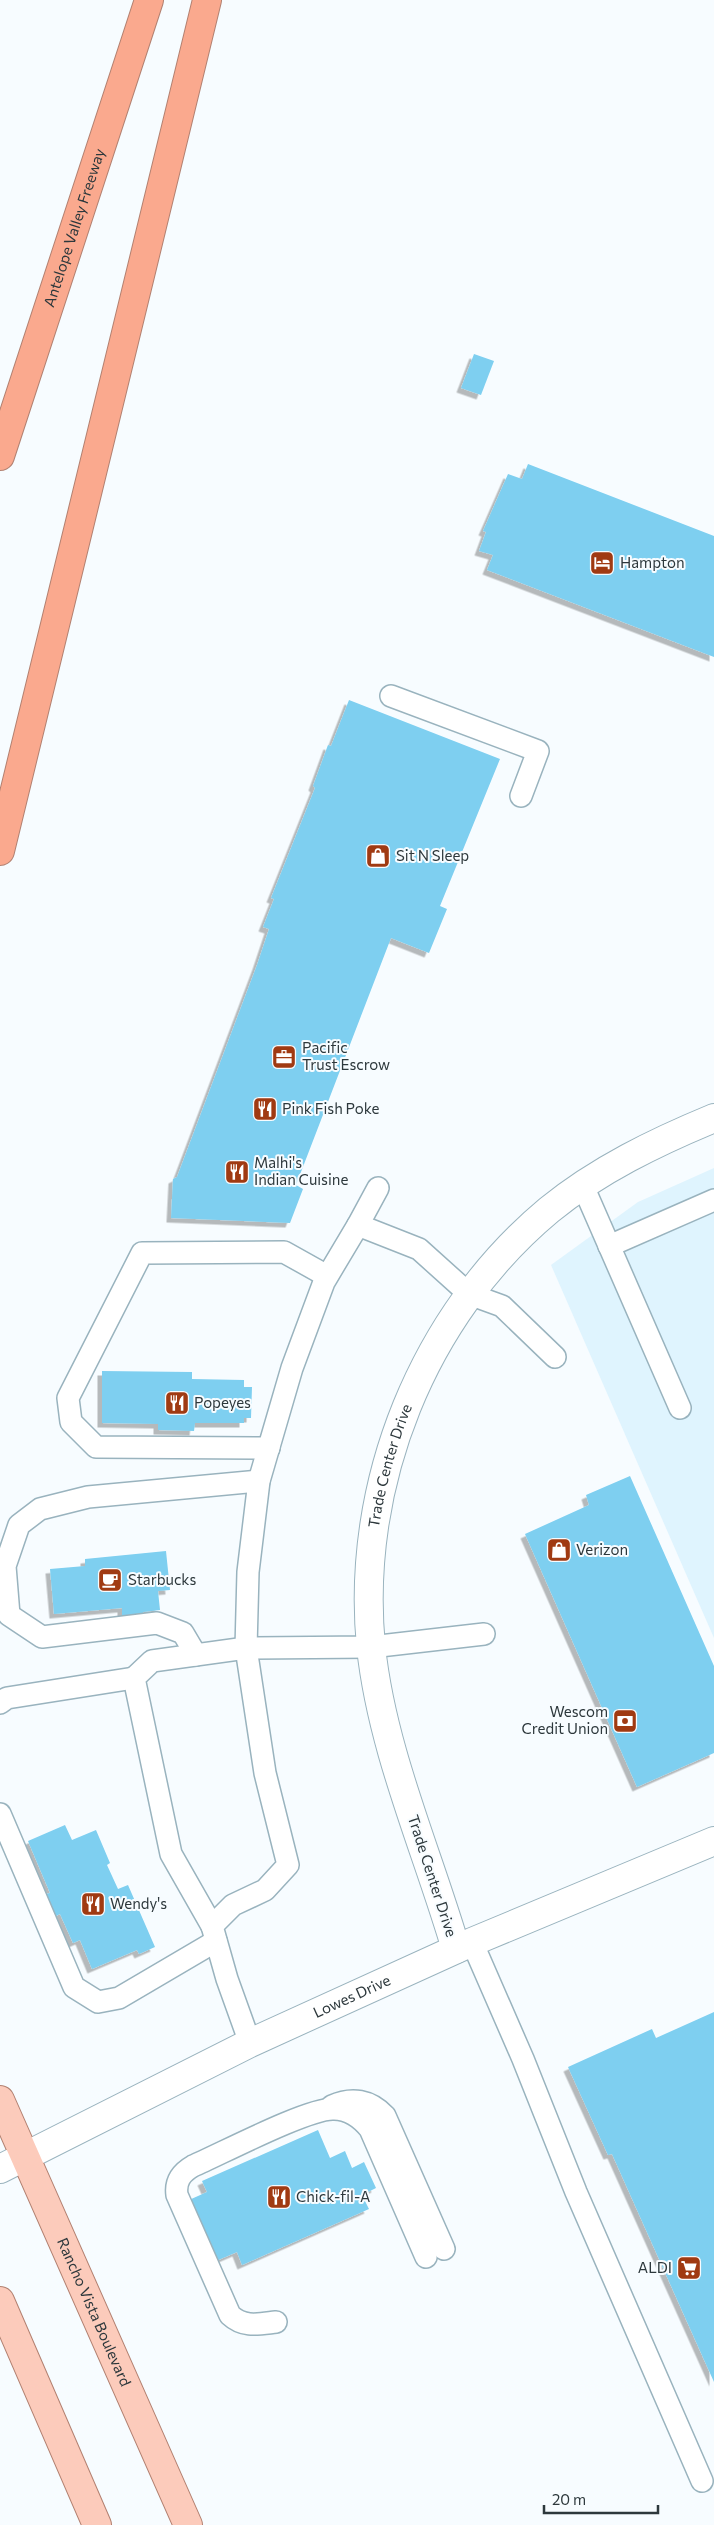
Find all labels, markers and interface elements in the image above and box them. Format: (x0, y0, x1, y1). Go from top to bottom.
street label: Antelope Valley Freeway (39, 146, 108, 309)
hotel icon: Hampton (589, 550, 615, 576)
place label: Hampton (620, 553, 685, 571)
shop icon: Sit N Sleep (365, 843, 391, 869)
place label: Sit N Sleep (396, 846, 469, 864)
place label: Pacific Trust Escrow (302, 1038, 390, 1073)
office icon: Pacific Trust Escrow (271, 1044, 297, 1070)
restaurant icon: Pink Fish Poke (252, 1096, 278, 1122)
place label: Pink Fish Poke (282, 1099, 380, 1117)
place label: Malhi's Indian Cuisine (254, 1153, 348, 1188)
restaurant icon: Malhi's Indian Cuisine (224, 1159, 250, 1185)
restaurant icon: Popeyes (164, 1390, 190, 1416)
place label: Popeyes (194, 1393, 251, 1411)
street label: Trade Center Drive (364, 1401, 415, 1529)
shop icon: Verizon (546, 1537, 572, 1563)
place label: Verizon (576, 1540, 628, 1558)
cafe icon: Starbucks (97, 1567, 123, 1593)
place label: Starbucks (128, 1570, 196, 1588)
place label: Wescom Credit Union (522, 1702, 608, 1737)
bank icon: Wescom Credit Union (612, 1708, 638, 1734)
street label: Trade Center Drive (405, 1812, 461, 1939)
restaurant icon: Wendy's (80, 1891, 106, 1917)
place label: Wendy's (110, 1894, 167, 1912)
street label: Lowes Drive (310, 1970, 393, 2021)
restaurant icon: Chick-fil-A (266, 2184, 292, 2210)
place label: Chick-fil-A (296, 2187, 370, 2205)
street label: Rancho Vista Boulevard (54, 2235, 135, 2389)
supermarket icon: ALDI (676, 2255, 702, 2281)
place label: ALDI (638, 2258, 672, 2276)
scale bar (544, 2482, 658, 2514)
text: 20 m (552, 2490, 586, 2508)

